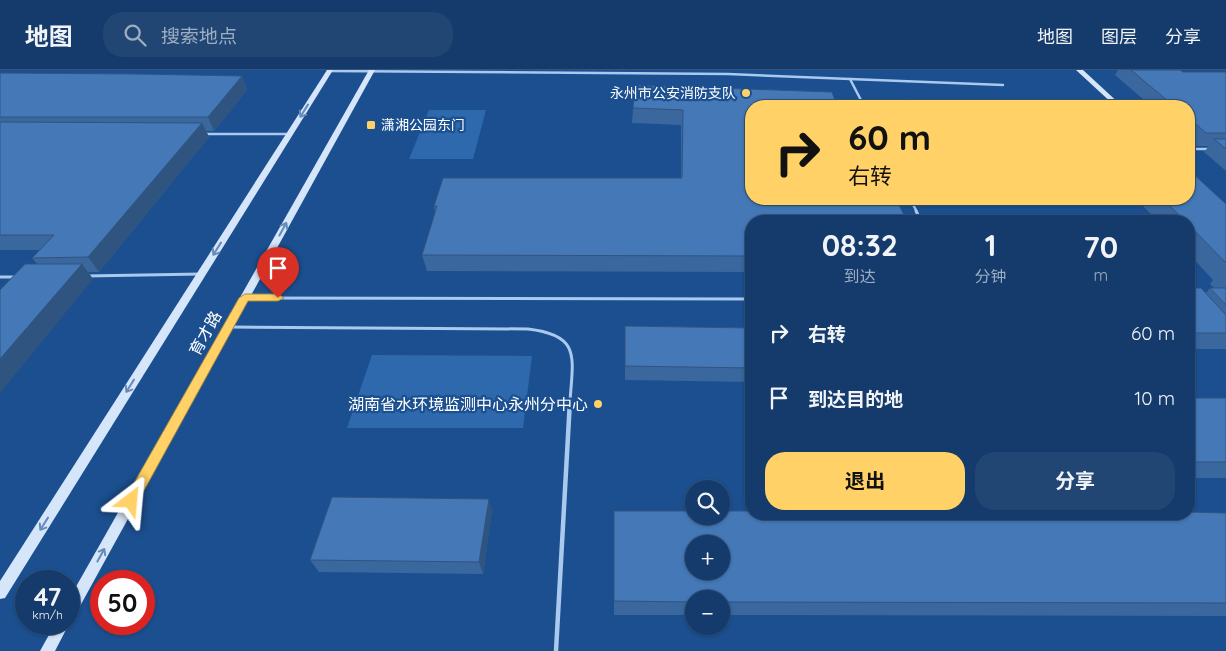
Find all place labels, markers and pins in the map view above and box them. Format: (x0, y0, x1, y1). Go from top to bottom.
place label: 永州市公安消防支队 (610, 84, 736, 102)
marker: 永州市公安消防支队 (740, 87, 752, 99)
place label: 潇湘公园东门 (381, 116, 465, 134)
marker: 潇湘公园东门 (365, 119, 377, 131)
pin (257, 247, 299, 298)
place label: 湖南省水环境监测中心永州分中心 (348, 394, 588, 414)
marker: 湖南省水环境监测中心永州分中心 (592, 398, 604, 410)

